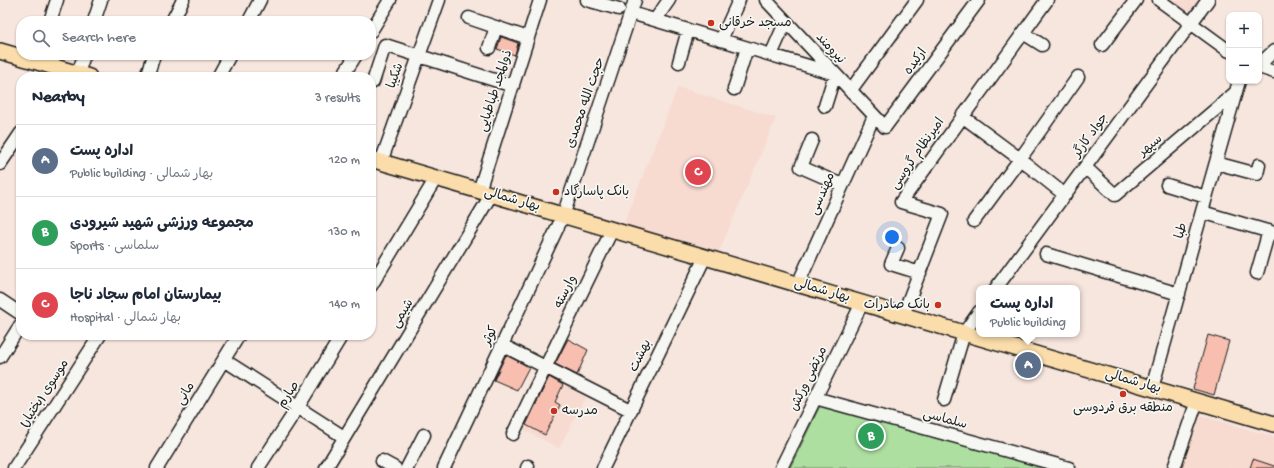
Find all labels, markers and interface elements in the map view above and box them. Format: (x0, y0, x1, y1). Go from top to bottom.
map controls (1226, 12, 1262, 84)
button: + (1226, 12, 1262, 48)
search box (16, 16, 376, 60)
place label: مسجد خرقانی (719, 16, 792, 31)
marker: مسجد خرقانی (706, 18, 716, 28)
icon: search (30, 27, 52, 49)
text: Search here (62, 29, 136, 47)
street label: نیرومند (812, 30, 848, 68)
street label: ارکیده (901, 46, 931, 78)
street label: ذوالمجد طباطبایی (476, 48, 516, 134)
button: − (1226, 48, 1262, 84)
street label: حجت الله محمدی (563, 56, 609, 150)
street label: شکیبا (384, 61, 408, 91)
text: Nearby (32, 88, 85, 108)
text: 3 results (315, 91, 360, 106)
street label: جواد کارگر (1068, 110, 1112, 162)
street label: امیرنظام گروسی (886, 114, 949, 193)
street label: سپهر (1135, 132, 1166, 161)
text: اداره پست (70, 143, 133, 161)
text: A (41, 153, 49, 168)
text: 120 m (329, 153, 360, 168)
pin: C (685, 157, 711, 187)
text: Public building · بهار شمالی (70, 167, 213, 182)
street label: مهندسی (807, 170, 839, 218)
place label: بانک پاسارگاد (564, 183, 629, 200)
street label: بهار شمالی (482, 185, 542, 215)
marker: بانک پاسارگاد (551, 187, 561, 197)
text: مجموعه ورزشی شهید شیرودی (70, 215, 254, 233)
street label: طبا (1173, 221, 1191, 241)
text: B (42, 225, 48, 240)
text: 130 m (328, 225, 360, 240)
your location (882, 227, 902, 247)
text: Sports · سلماسی (70, 239, 159, 254)
street label: وارسته (552, 273, 580, 311)
street label: بهار شمالی (792, 276, 852, 306)
popup (976, 285, 1080, 337)
text: بیمارستان امام سجاد ناجا (70, 287, 222, 305)
text: اداره پست (990, 296, 1053, 314)
text: C (41, 297, 49, 312)
text: 140 m (329, 297, 360, 312)
street label: شیمی (389, 297, 417, 331)
place label: بانک صادرات (864, 297, 930, 313)
marker: بانک صادرات (933, 300, 943, 310)
text: Hospital · بهار شمالی (70, 311, 181, 326)
text: Public building (990, 316, 1066, 331)
street label: کوثر (480, 323, 502, 349)
street label: بهشت (627, 337, 655, 375)
street label: مرتضی ورکش (787, 344, 831, 414)
pin: A (1015, 350, 1041, 380)
street label: موسوی (بختیار) (17, 357, 73, 431)
street label: بهار شمالی (1103, 367, 1163, 397)
street label: صارم (275, 379, 304, 412)
street label: مانی (173, 380, 199, 408)
marker: منطقه برق فردوسی (1118, 389, 1128, 399)
place label: منطقه برق فردوسی (1073, 401, 1173, 416)
place label: مدرسه (562, 404, 598, 419)
marker: مدرسه (549, 406, 559, 416)
street label: سلماسی (921, 407, 969, 433)
pin: B (858, 421, 884, 451)

